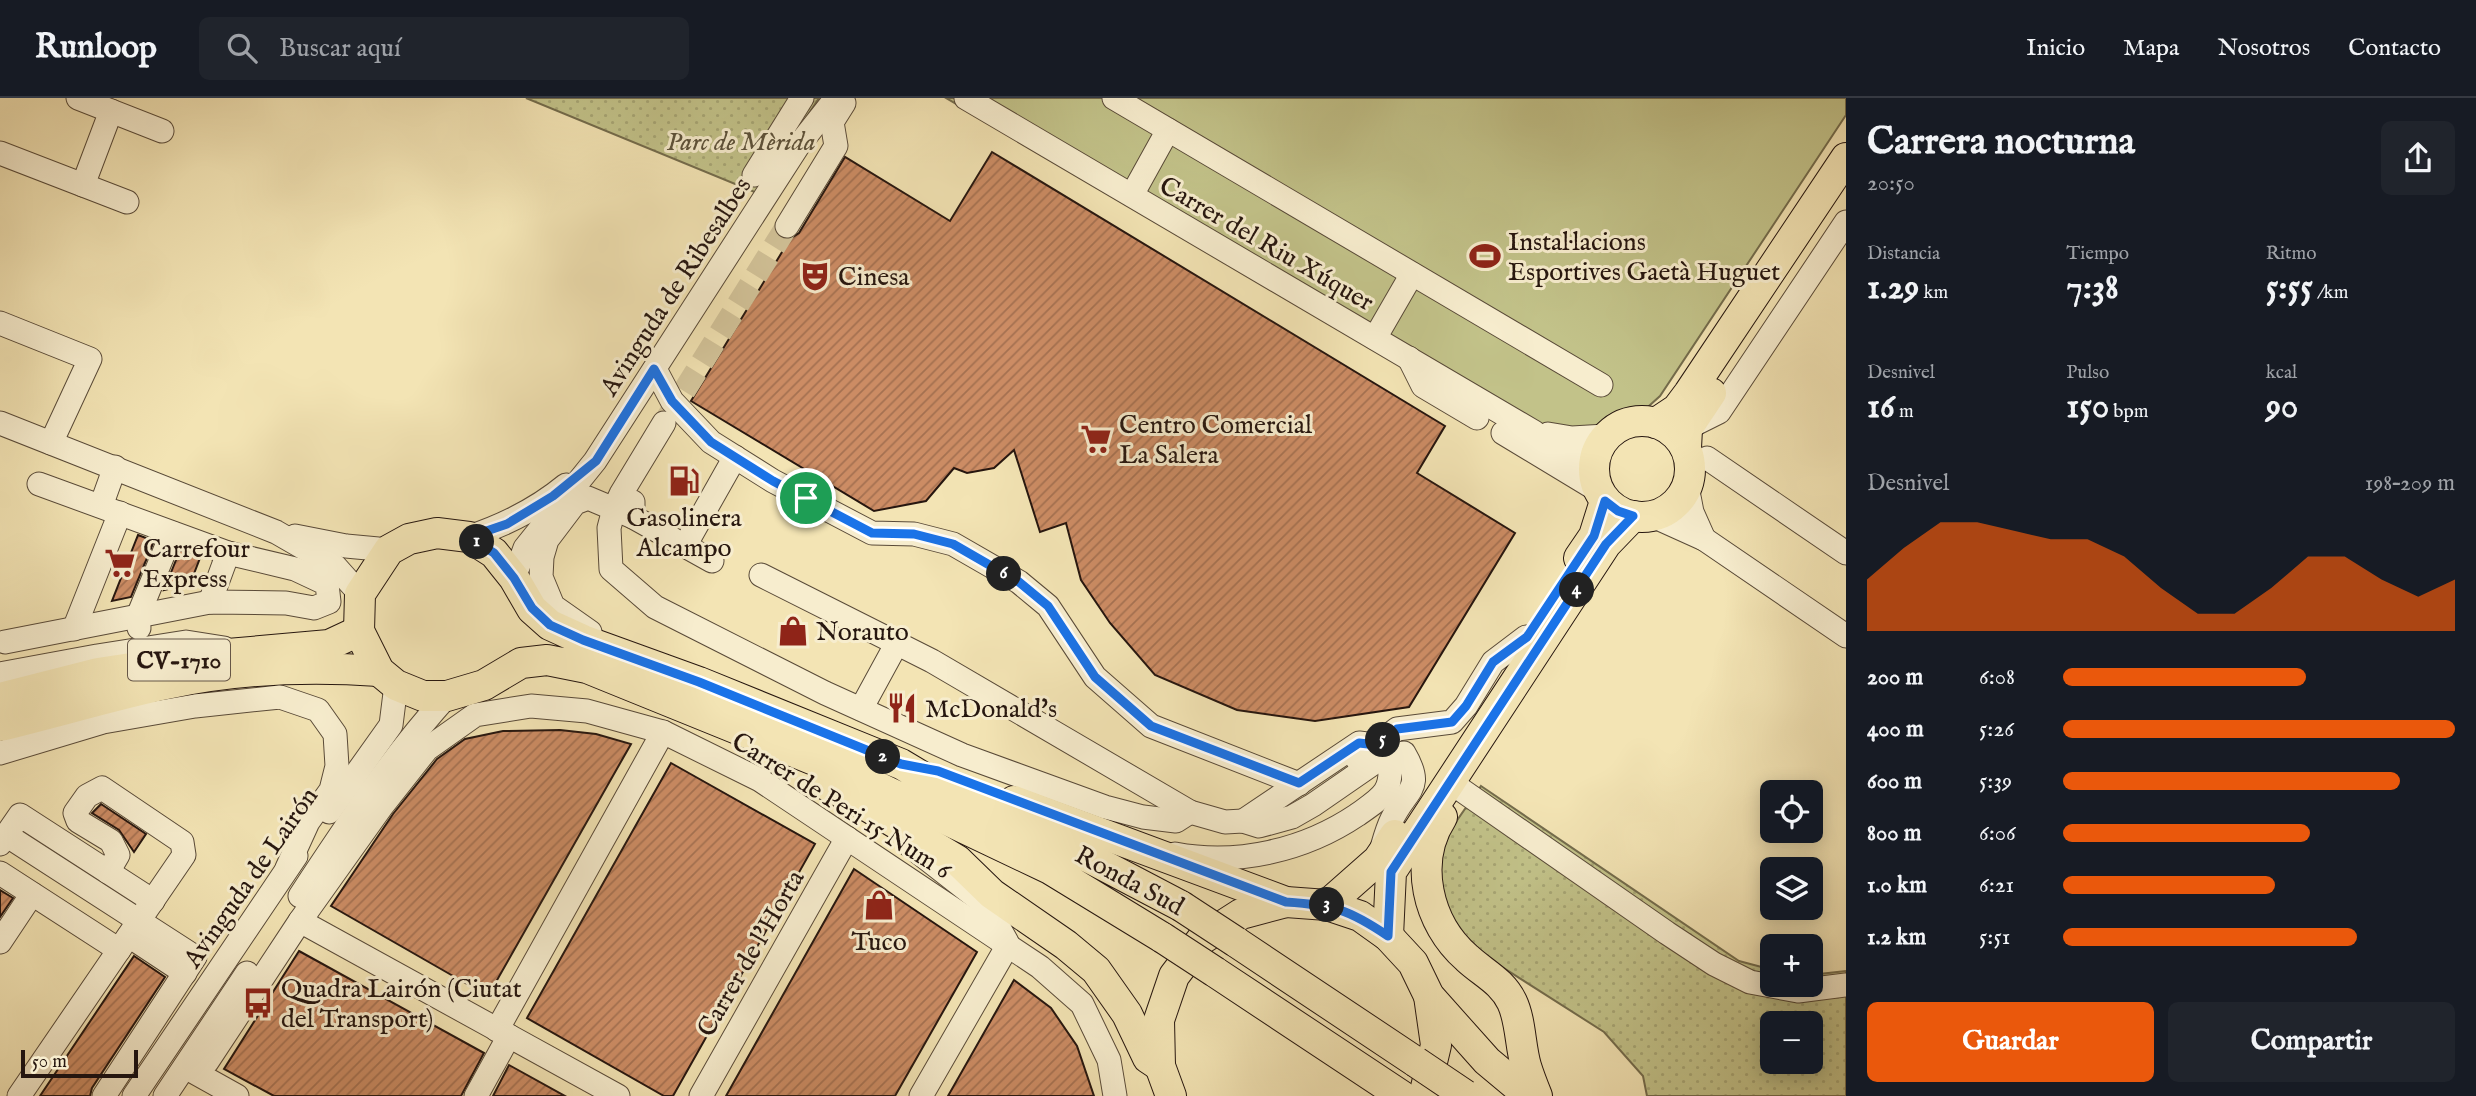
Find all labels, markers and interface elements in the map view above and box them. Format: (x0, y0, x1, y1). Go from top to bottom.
search box (199, 17, 689, 80)
text: Runloop (35, 27, 157, 69)
icon: search (223, 29, 261, 67)
text: Buscar aquí (279, 32, 401, 65)
text: Inicio (2026, 33, 2085, 64)
text: Mapa (2123, 33, 2179, 64)
text: Nosotros (2217, 33, 2310, 64)
text: Contacto (2348, 33, 2441, 64)
text: Carrera nocturna (1867, 119, 2135, 167)
button: share (2381, 121, 2455, 195)
park label: Parc de Mèrida (666, 126, 816, 159)
street label: Carrer del Riu Xúquer (1153, 169, 1380, 319)
text: 20:50 (1867, 169, 1915, 198)
street label: Avinguda de Ribesalbes (593, 171, 759, 403)
place label: Instal·lacions Esportives Gaetà Huguet (1508, 226, 1780, 289)
sports icon: Instal·lacions Esportives Gaetà Huguet (1468, 239, 1502, 273)
text: Distancia (1867, 242, 1940, 266)
text: Tiempo (2066, 242, 2129, 266)
text: Ritmo (2266, 242, 2316, 266)
theatre icon: Cinesa (798, 259, 832, 293)
place label: Cinesa (838, 261, 910, 294)
text: 1.29 (1867, 266, 1919, 311)
text: 7:38 (2066, 266, 2119, 311)
text: 5:55 (2266, 266, 2313, 311)
text: km (1919, 281, 1948, 305)
text: /km (2313, 281, 2348, 305)
text: Desnivel (1867, 361, 1935, 385)
text: Pulso (2066, 361, 2109, 385)
text: kcal (2266, 361, 2297, 385)
text: 16 (1867, 385, 1895, 430)
text: 150 (2066, 385, 2109, 430)
text: 90 (2266, 385, 2298, 430)
text: m (1895, 400, 1914, 424)
text: bpm (2109, 400, 2148, 424)
place label: Centro Comercial La Salera (1119, 409, 1313, 472)
supermarket icon: Centro Comercial La Salera (1079, 422, 1113, 456)
fuel station icon: Gasolinera Alcampo (667, 464, 701, 498)
pin (776, 468, 836, 528)
text: Desnivel (1867, 469, 1949, 498)
text: 198–209 m (2365, 469, 2455, 498)
icon: arrive (787, 479, 825, 517)
place label: Gasolinera Alcampo (626, 502, 743, 565)
pin: 1 (460, 524, 494, 560)
text: 1 (473, 529, 480, 553)
place label: Carrefour Express (143, 533, 251, 596)
supermarket icon: Carrefour Express (103, 546, 137, 580)
pin: 6 (986, 556, 1021, 592)
text: 6 (999, 561, 1008, 585)
pin: 4 (1560, 573, 1594, 608)
text: 4 (1572, 577, 1581, 601)
shop icon: Norauto (776, 614, 810, 648)
place label: Norauto (816, 616, 909, 649)
road number: CV-1710 (128, 640, 230, 680)
text: 200 m (1867, 663, 1923, 692)
text: 6:08 (1979, 663, 2015, 692)
restaurant icon: McDonald's (885, 691, 919, 725)
place label: McDonald's (925, 693, 1057, 726)
text: 400 m (1867, 715, 1924, 744)
text: 5:26 (1979, 715, 2014, 744)
pin: 5 (1366, 722, 1400, 758)
street label: Carrer de Peri 15 Num 6 (725, 725, 958, 888)
text: 5 (1379, 727, 1386, 751)
pin: 2 (866, 740, 900, 774)
text: 2 (878, 744, 887, 768)
text: 600 m (1867, 767, 1922, 796)
text: 5:39 (1979, 767, 2012, 796)
map controls (1760, 780, 1823, 1074)
button: locate (1760, 780, 1823, 843)
street label: Avinguda de Lairón (176, 781, 326, 975)
text: 800 m (1867, 819, 1921, 848)
text: 6:06 (1979, 819, 2016, 848)
street label: Ronda Sud (1069, 839, 1190, 924)
button: layers (1760, 857, 1823, 920)
street label: Carrer de l'Horta (690, 864, 813, 1043)
text: 1.0 km (1867, 871, 1927, 900)
text: 6:21 (1979, 871, 2014, 900)
shop icon: Tuco (862, 888, 896, 922)
pin: 3 (1310, 888, 1344, 922)
text: 3 (1323, 892, 1330, 916)
text: 1.2 km (1867, 923, 1926, 952)
text: 5:51 (1979, 923, 2010, 952)
place label: Tuco (851, 926, 907, 959)
button: + (1760, 934, 1823, 997)
place label: Quadra Lairón (Ciutat del Transport) (281, 973, 522, 1036)
bus stop icon: Quadra Lairón (Ciutat del Transport) (241, 986, 275, 1020)
button: Guardar (1867, 1002, 2154, 1082)
button: Compartir (2168, 1002, 2455, 1082)
button: − (1760, 1011, 1823, 1074)
scale bar (21, 1047, 138, 1079)
text: 50 m (32, 1050, 67, 1074)

